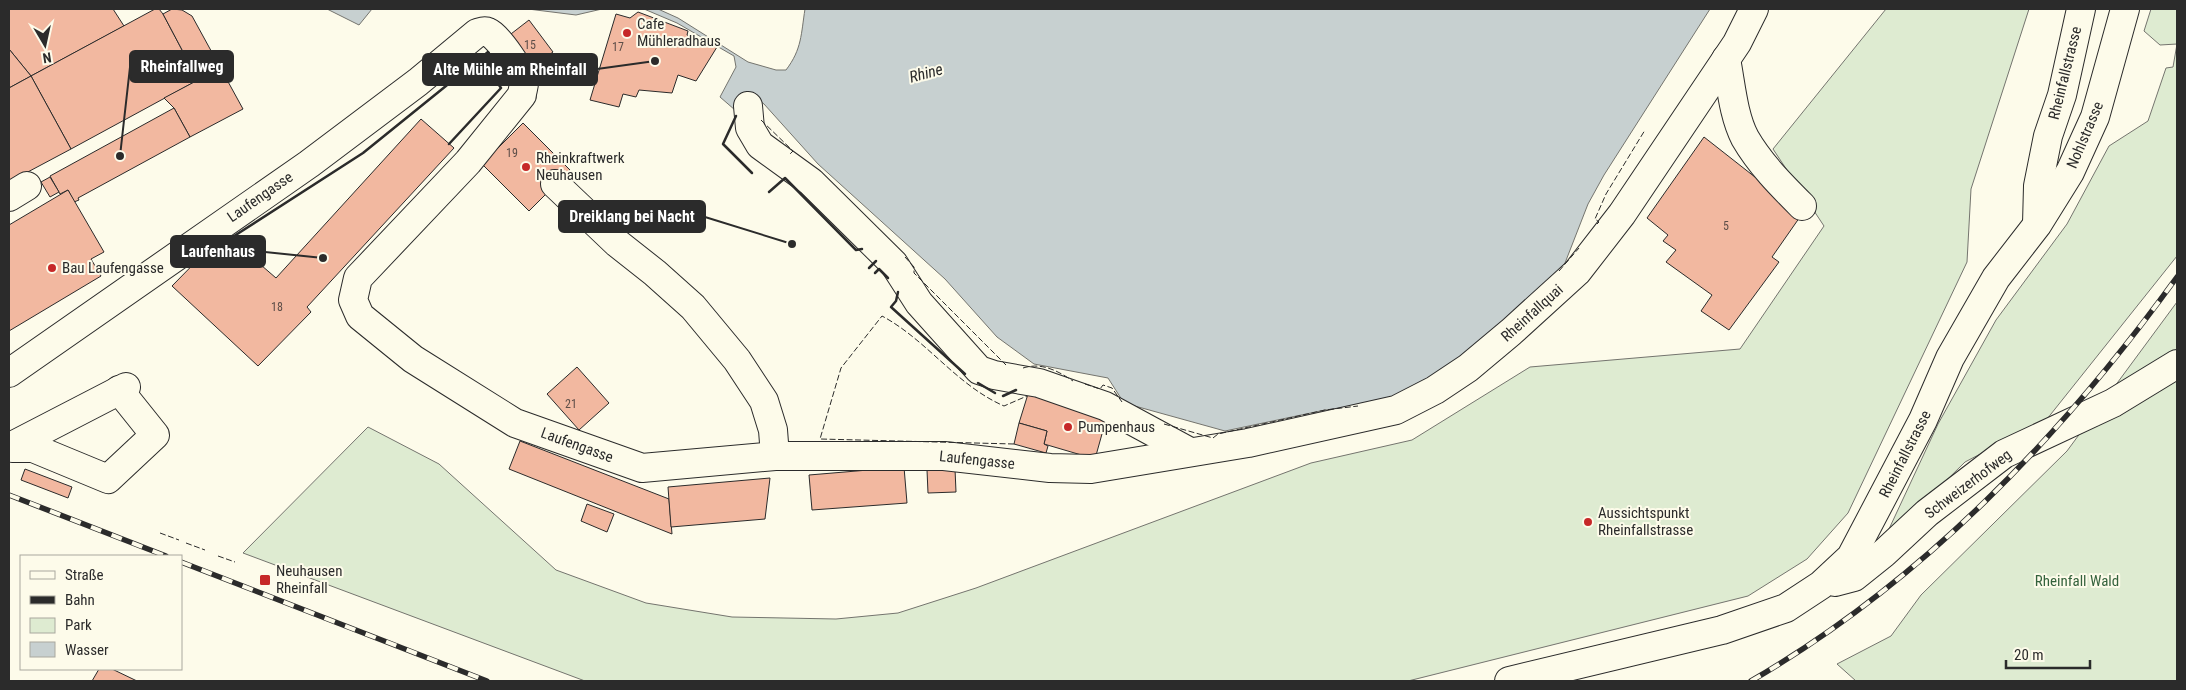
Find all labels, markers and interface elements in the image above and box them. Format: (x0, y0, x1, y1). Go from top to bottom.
place label: Cafe Mühleradhaus (637, 15, 721, 50)
north arrow (20, 20, 70, 70)
street label: Rheinfallstrasse (2045, 25, 2085, 121)
marker: Cafe Mühleradhaus (621, 27, 633, 39)
house number: 15 (524, 38, 536, 52)
house number: 17 (612, 40, 624, 54)
text: N (42, 49, 53, 66)
callout: Rheinfallweg (130, 51, 233, 82)
callout: Alte Mühle am Rheinfall (423, 54, 597, 85)
text: Rheinfallweg (141, 57, 223, 76)
water label: Rhine (907, 59, 945, 87)
text: Alte Mühle am Rheinfall (433, 60, 587, 79)
street label: Nohlstrasse (2063, 99, 2107, 171)
house number: 19 (506, 146, 518, 160)
place label: Rheinkraftwerk Neuhausen (536, 149, 625, 184)
marker: Rheinkraftwerk Neuhausen (520, 161, 532, 173)
street label: Laufengasse (224, 168, 296, 226)
callout: Dreiklang bei Nacht (559, 201, 705, 232)
text: Dreiklang bei Nacht (569, 207, 695, 226)
house number: 5 (1723, 219, 1729, 233)
callout: Laufenhaus (171, 236, 265, 267)
text: Laufenhaus (181, 242, 255, 261)
place label: Bau Laufengasse (62, 259, 164, 277)
marker: Bau Laufengasse (46, 262, 58, 274)
street label: Rheinfallquai (1497, 280, 1567, 346)
house number: 18 (271, 300, 283, 314)
house number: 21 (565, 397, 577, 411)
street label: Rheinfallstrasse (1875, 407, 1935, 501)
place label: Pumpenhaus (1078, 418, 1155, 436)
marker: Pumpenhaus (1062, 421, 1074, 433)
street label: Laufengasse (538, 424, 616, 466)
street label: Schweizerhofweg (1921, 446, 2015, 522)
street label: Laufengasse (938, 447, 1016, 473)
place label: Aussichtspunkt Rheinfallstrasse (1598, 504, 1693, 539)
marker: Aussichtspunkt Rheinfallstrasse (1582, 516, 1594, 528)
legend (20, 555, 182, 670)
place label: Neuhausen Rheinfall (276, 562, 342, 597)
text: Straße (65, 566, 104, 584)
park label: Rheinfall Wald (2035, 572, 2119, 590)
marker: Neuhausen Rheinfall (258, 573, 272, 587)
text: Bahn (65, 591, 95, 609)
text: Park (65, 616, 92, 634)
scale bar (2006, 638, 2090, 670)
text: Wasser (65, 641, 109, 659)
text: 20 m (2014, 646, 2044, 664)

